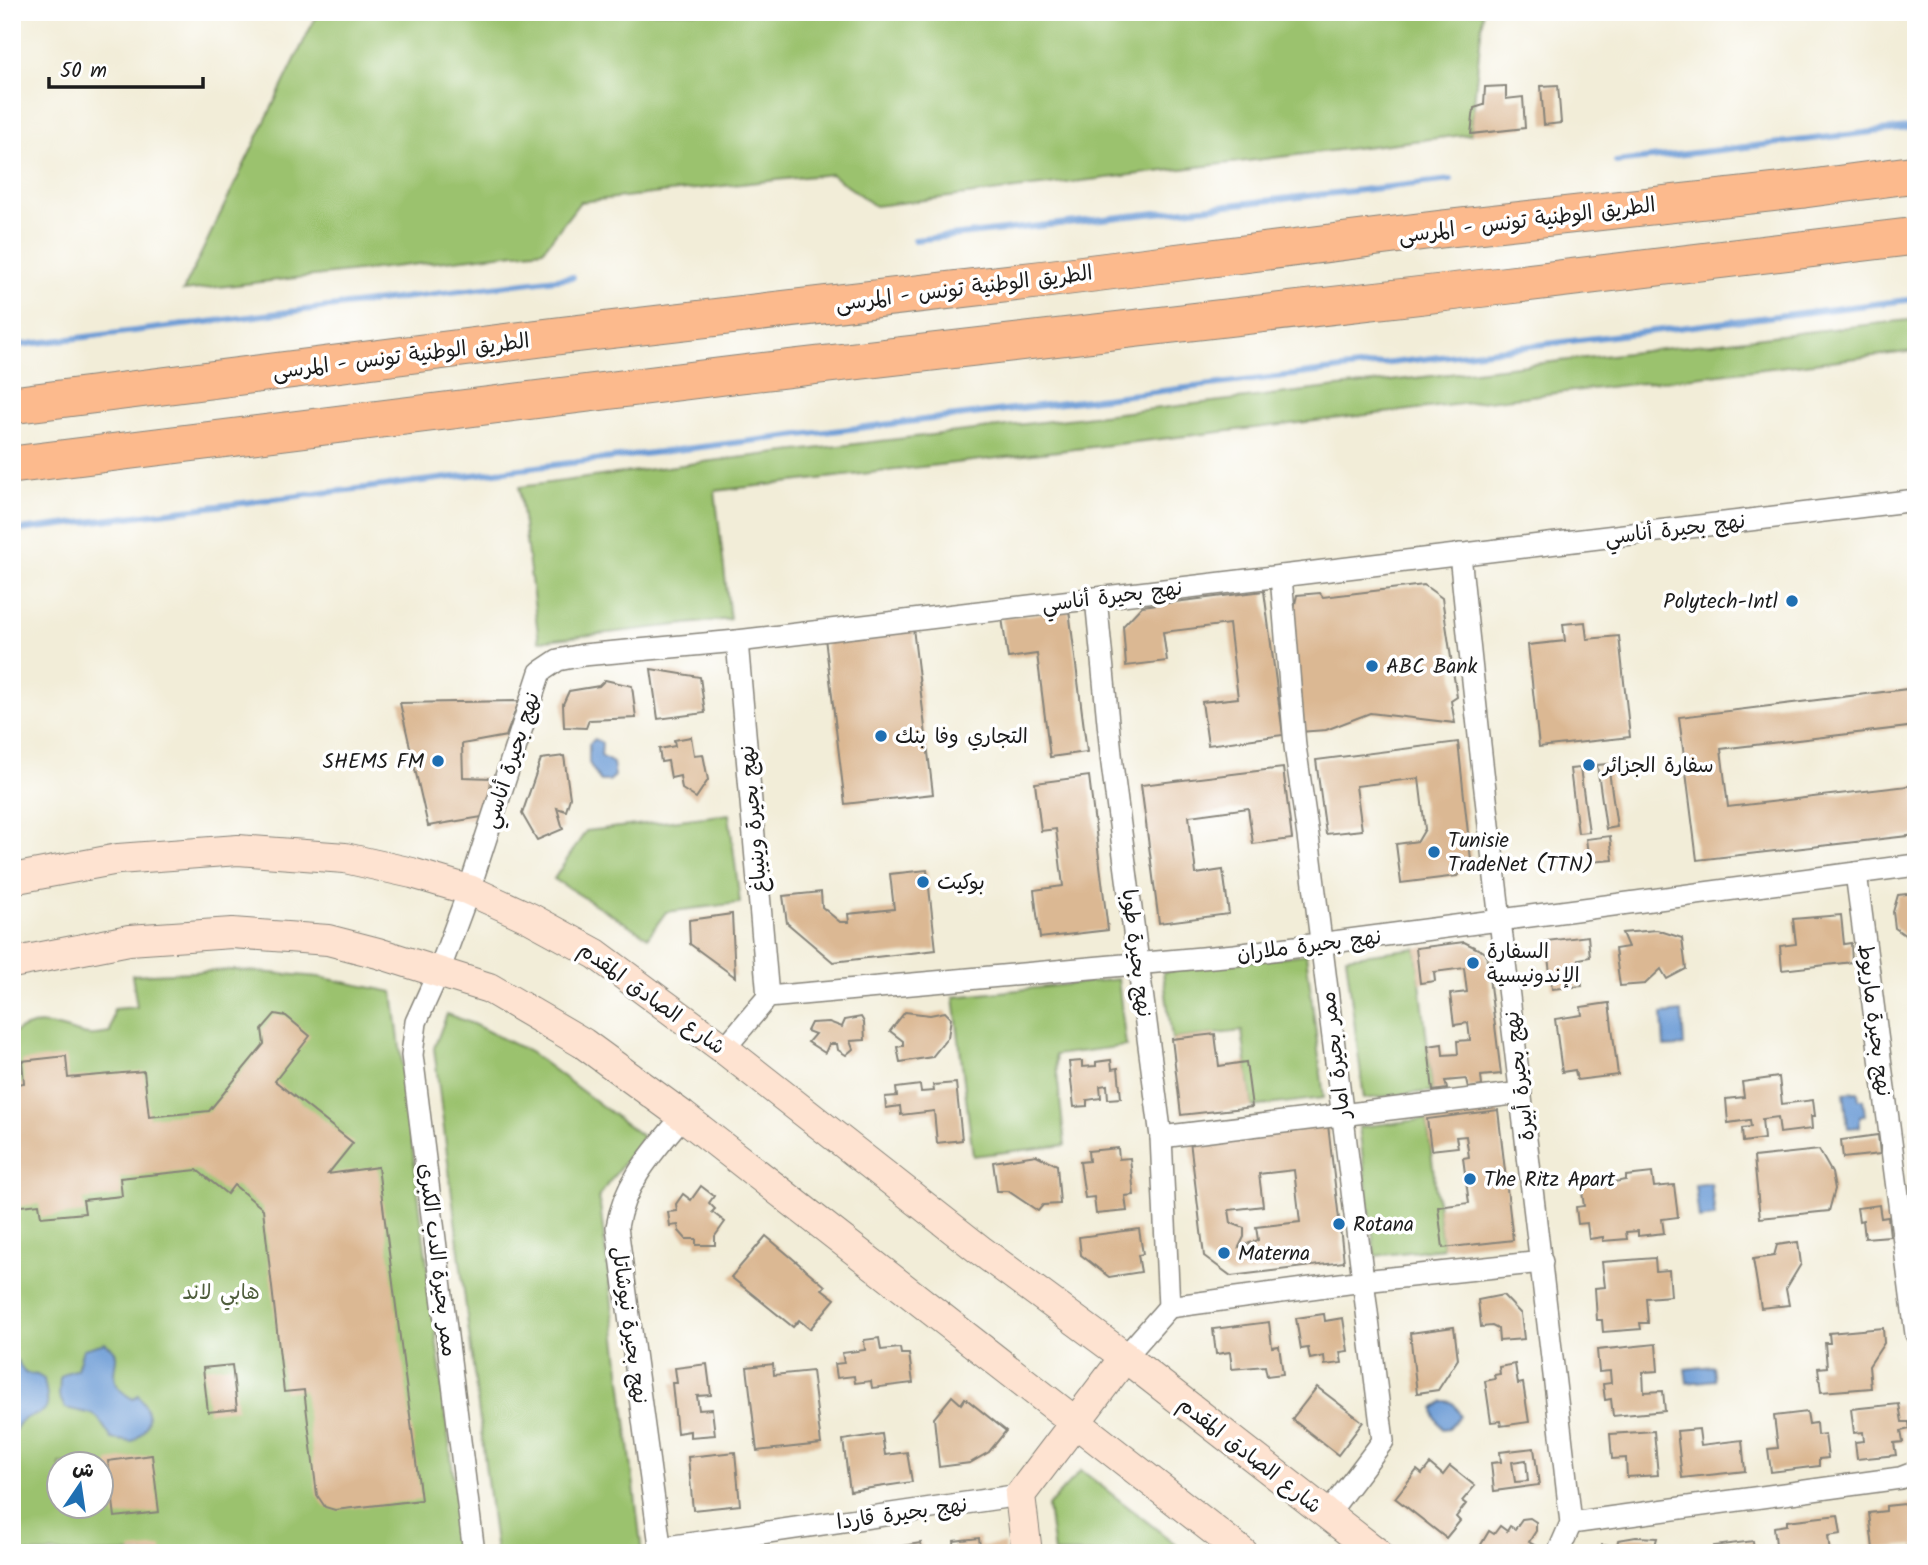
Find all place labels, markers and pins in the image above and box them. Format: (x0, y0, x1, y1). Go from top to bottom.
place label: Polytech-Intl (1663, 586, 1778, 619)
marker: Polytech-Intl (1784, 593, 1800, 609)
place label: ABC Bank (1386, 651, 1478, 684)
marker: ABC Bank (1364, 658, 1380, 674)
place label: التجاري وفا بنك (895, 721, 1028, 754)
marker: التجاري وفا بنك (873, 728, 889, 744)
place label: SHEMS FM (323, 746, 424, 779)
place label: سفارة الجزائر (1601, 750, 1714, 783)
marker: SHEMS FM (430, 753, 446, 769)
marker: سفارة الجزائر (1581, 757, 1597, 773)
place label: Tunisie TradeNet (TTN) (1448, 825, 1594, 882)
marker: Tunisie TradeNet (TTN) (1426, 844, 1442, 860)
place label: بوكيت (937, 867, 985, 900)
marker: بوكيت (915, 874, 931, 890)
place label: السفارة الإندونيسية (1487, 936, 1580, 993)
marker: السفارة الإندونيسية (1465, 955, 1481, 971)
place label: The Ritz Apart (1484, 1164, 1616, 1197)
marker: The Ritz Apart (1462, 1171, 1478, 1187)
place label: Rotana (1353, 1209, 1414, 1242)
marker: Rotana (1331, 1216, 1347, 1232)
place label: Materna (1238, 1238, 1310, 1271)
marker: Materna (1216, 1245, 1232, 1261)

